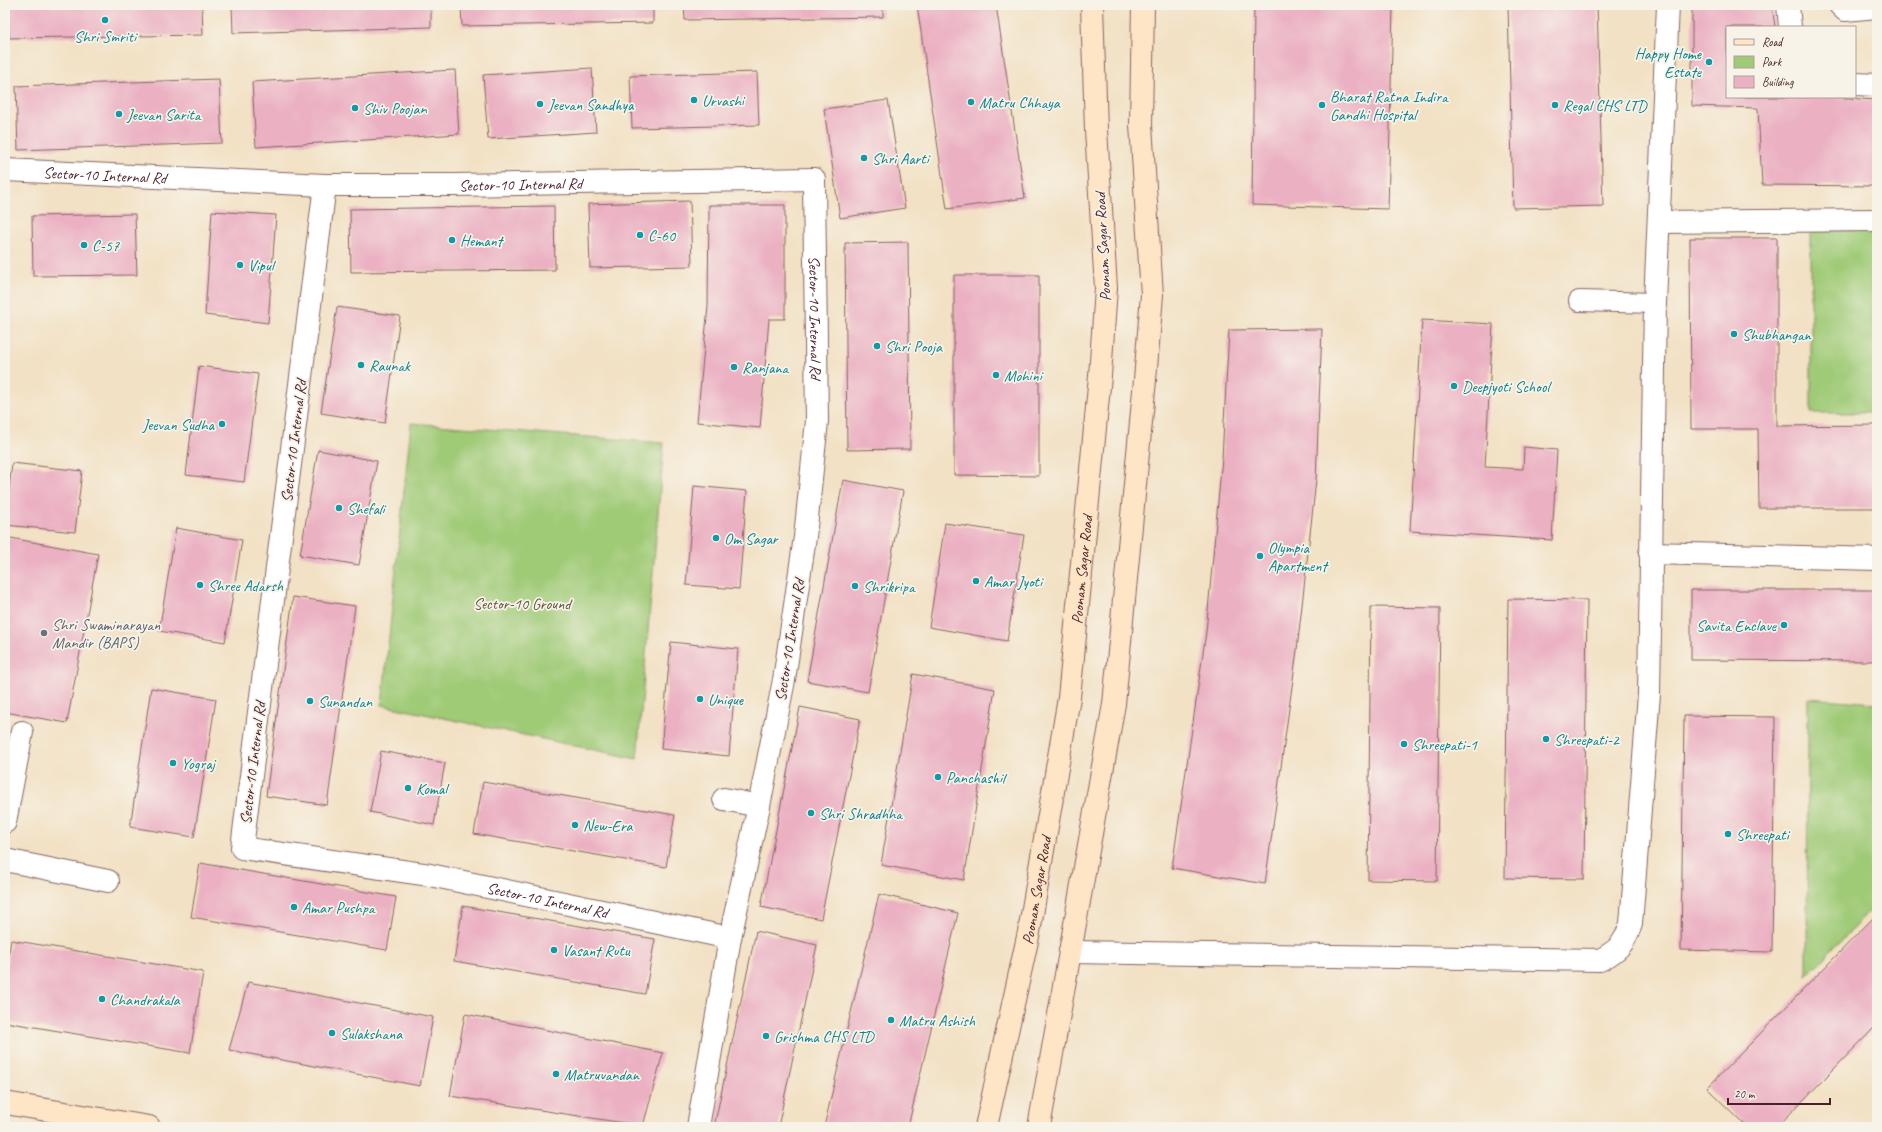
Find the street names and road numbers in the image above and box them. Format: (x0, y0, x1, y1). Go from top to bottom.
street label: Sector-10 Internal Rd (43, 163, 170, 189)
street label: Sector-10 Internal Rd (459, 174, 585, 196)
street label: Poonam Sagar Road (1090, 189, 1116, 302)
street label: Sector-10 Internal Rd (804, 256, 826, 382)
street label: Sector-10 Internal Rd (277, 376, 312, 503)
street label: Poonam Sagar Road (1067, 512, 1098, 625)
street label: Sector-10 Internal Rd (770, 575, 810, 703)
street label: Sector-10 Internal Rd (236, 698, 271, 825)
street label: Poonam Sagar Road (1018, 832, 1057, 946)
street label: Sector-10 Internal Rd (485, 878, 612, 924)

